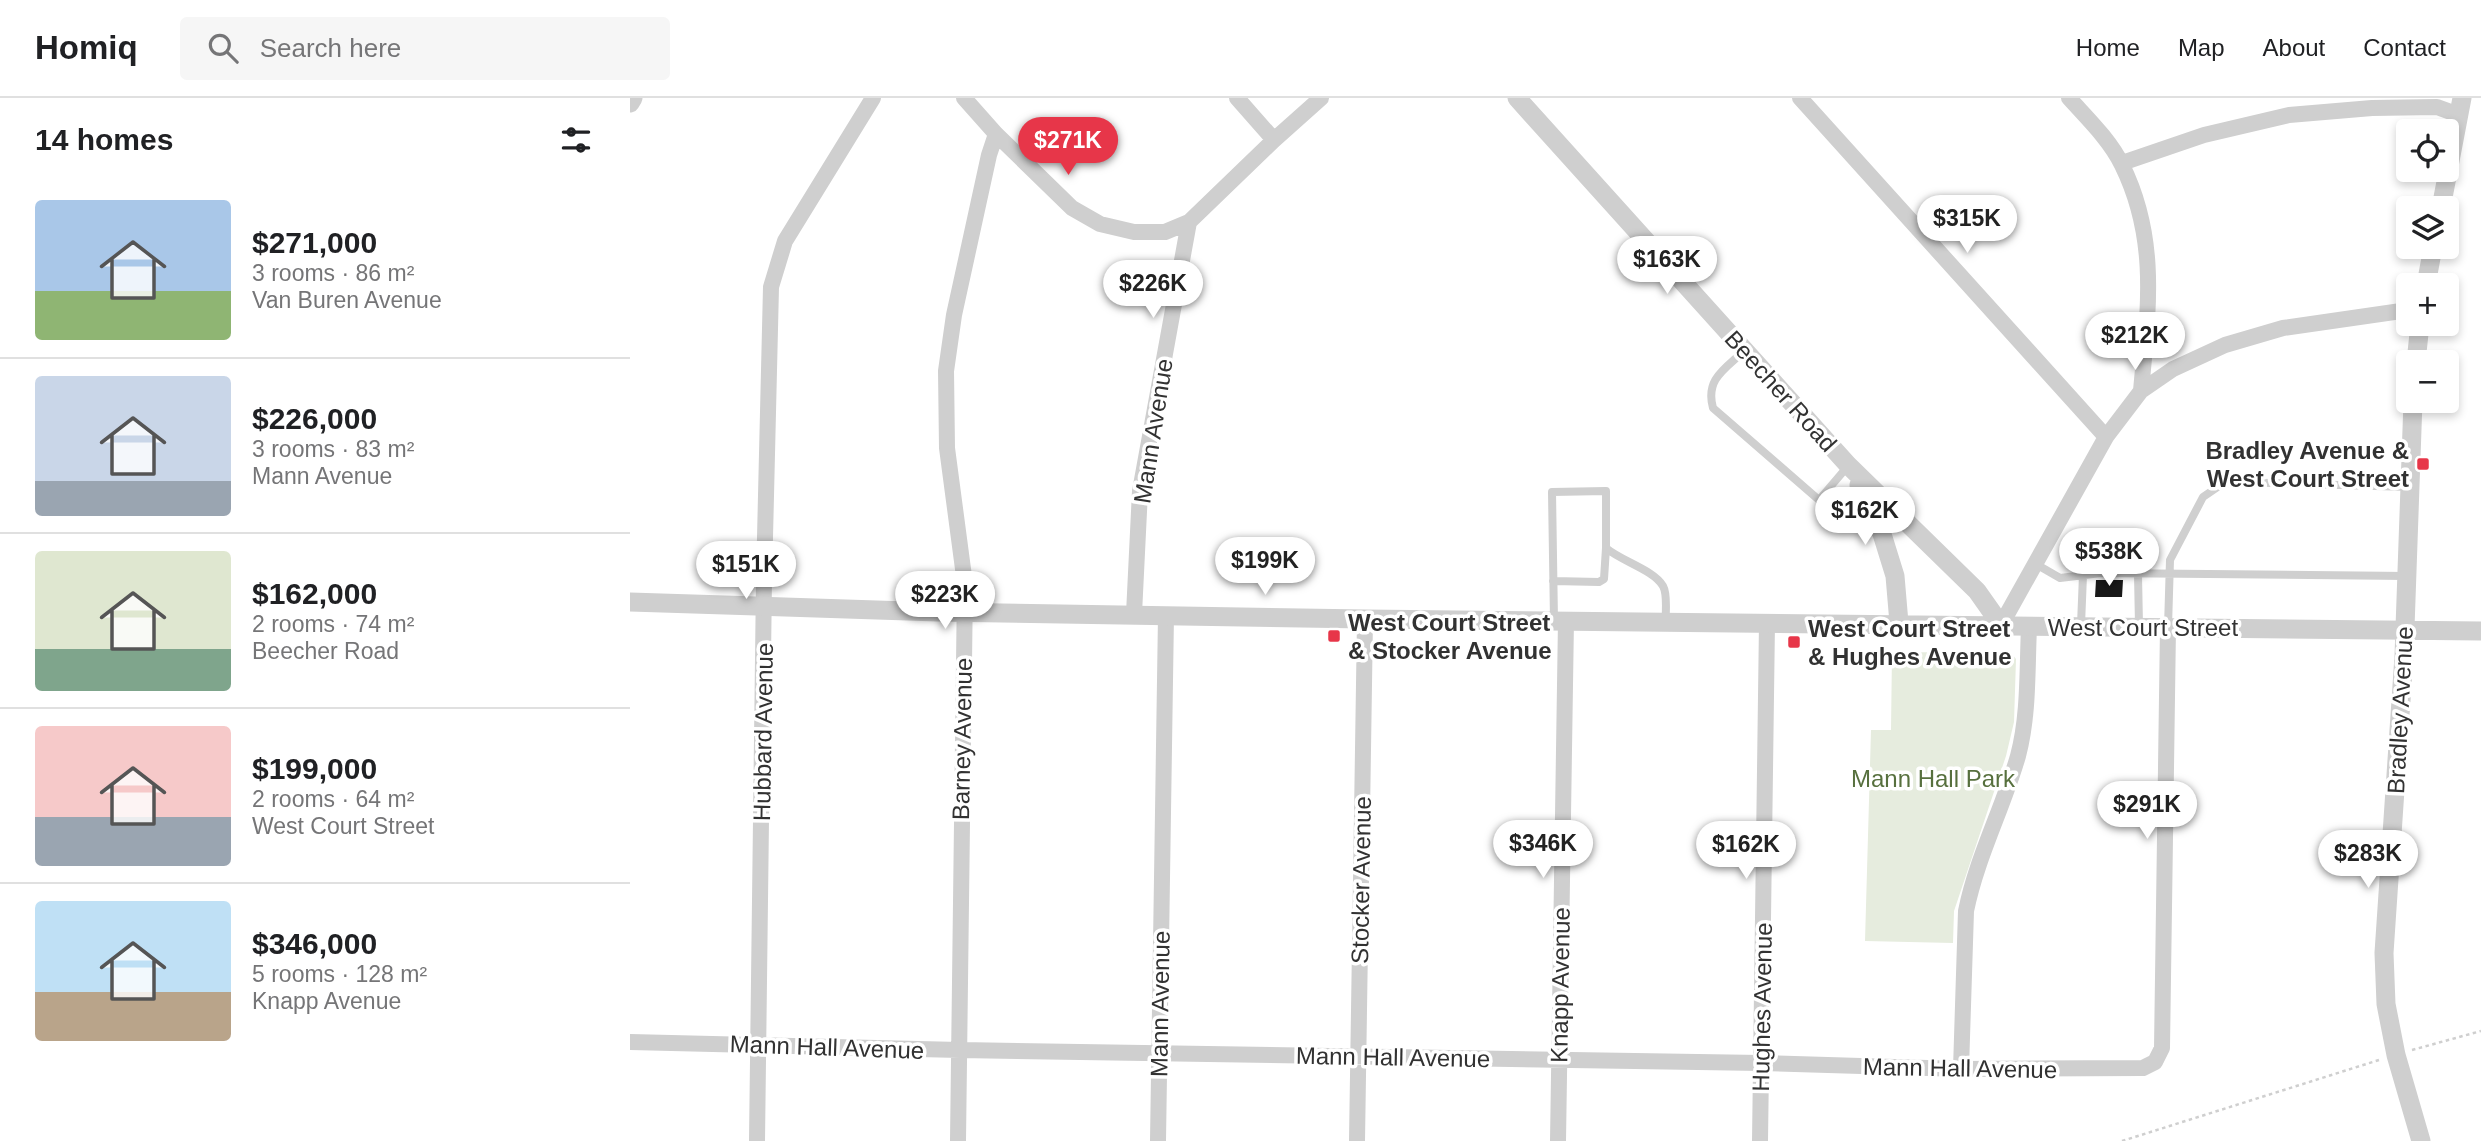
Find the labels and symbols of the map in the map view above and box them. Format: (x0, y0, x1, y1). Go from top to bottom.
pin: $271K (1019, 118, 1117, 177)
pin: $315K (1918, 195, 2016, 255)
pin: $163K (1618, 236, 1716, 296)
pin: $226K (1104, 260, 1202, 320)
pin: $212K (2086, 313, 2184, 372)
street label: Beecher Road (1720, 325, 1842, 457)
street label: Mann Avenue (1128, 357, 1178, 505)
place label: Bradley Avenue & West Court Street (2205, 437, 2409, 492)
marker: Bradley Avenue & West Court Street (2415, 456, 2431, 472)
pin: $162K (1816, 488, 1914, 547)
pin: $538K (2060, 528, 2158, 588)
pin: $199K (1216, 538, 1314, 597)
pin: $151K (697, 542, 795, 601)
pin: $223K (896, 572, 994, 631)
place label: West Court Street & Stocker Avenue (1348, 609, 1552, 664)
street label: West Court Street (2048, 614, 2238, 641)
place label: West Court Street & Hughes Avenue (1808, 615, 2012, 670)
street label: Bradley Avenue (2382, 626, 2418, 794)
marker: West Court Street & Stocker Avenue (1326, 628, 1342, 644)
marker: West Court Street & Hughes Avenue (1786, 634, 1802, 650)
street label: Hubbard Avenue (748, 643, 778, 821)
street label: Barney Avenue (947, 658, 977, 820)
park label: Mann Hall Park (1851, 765, 2016, 792)
pin: $291K (2098, 782, 2196, 841)
street label: Stocker Avenue (1346, 796, 1376, 964)
pin: $346K (1494, 820, 1592, 880)
pin: $162K (1697, 822, 1795, 881)
pin: $283K (2319, 830, 2417, 890)
street label: Knapp Avenue (1545, 907, 1575, 1063)
street label: Hughes Avenue (1747, 922, 1777, 1092)
street label: Mann Avenue (1145, 931, 1175, 1077)
street label: Mann Hall Avenue (729, 1030, 925, 1064)
street label: Mann Hall Avenue (1296, 1042, 1490, 1072)
street label: Mann Hall Avenue (1863, 1053, 2057, 1083)

